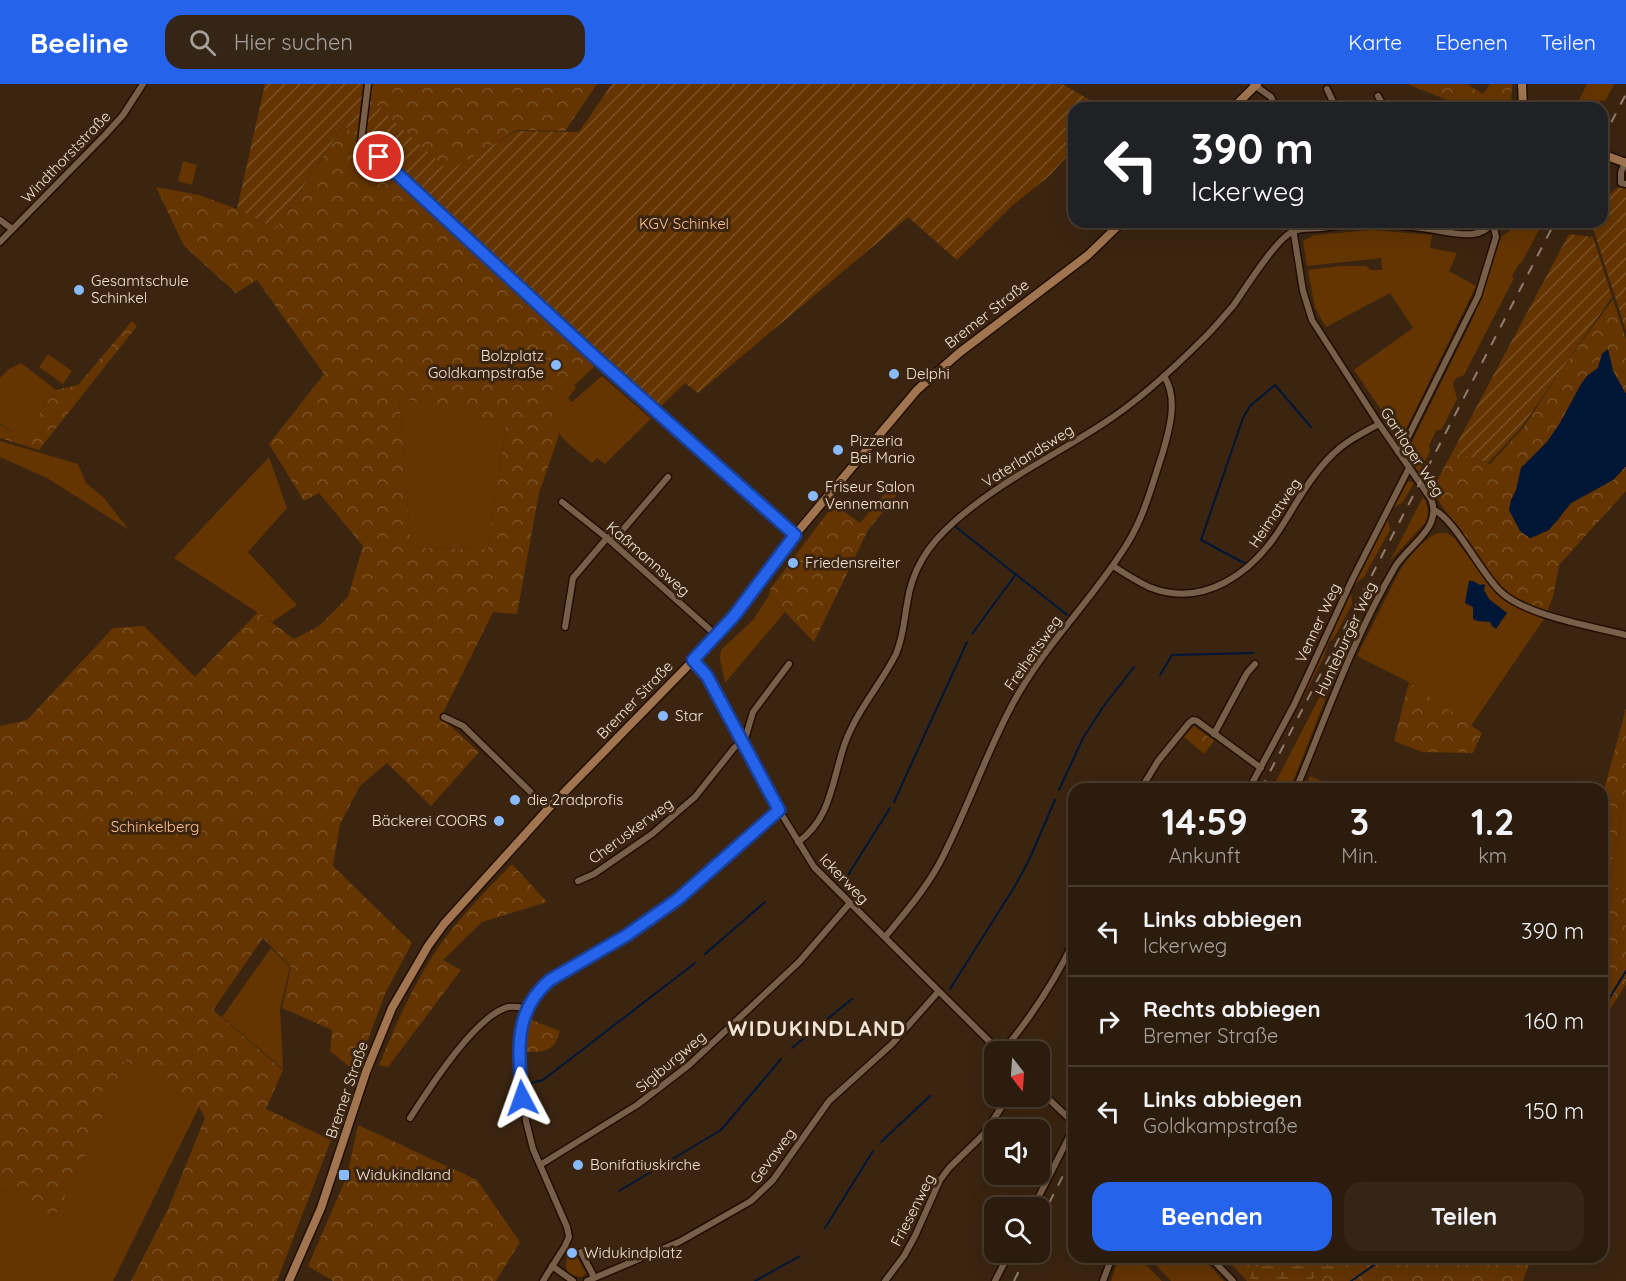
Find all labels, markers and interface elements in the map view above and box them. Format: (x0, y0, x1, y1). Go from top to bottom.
search box (165, 15, 585, 69)
text: Beeline (30, 25, 129, 60)
icon: search (186, 26, 219, 59)
text: Hier suchen (234, 28, 353, 56)
text: Karte (1348, 29, 1402, 55)
text: Ebenen (1435, 29, 1508, 55)
text: Teilen (1541, 29, 1596, 55)
street label: Windthorststraße (17, 107, 114, 207)
text: 390 m (1191, 122, 1314, 175)
icon: left (1092, 126, 1170, 204)
pin (353, 131, 404, 182)
icon: arrive (362, 140, 395, 173)
text: Ickerweg (1191, 174, 1305, 208)
park label: KGV Schinkel (639, 214, 729, 233)
place label: Gesamtschule Schinkel (91, 271, 189, 307)
street label: Bremer Straße (941, 275, 1033, 352)
marker: Gesamtschule Schinkel (72, 283, 86, 297)
place label: Bolzplatz Goldkampstraße (428, 346, 544, 382)
marker: Bolzplatz Goldkampstraße (549, 358, 563, 372)
place label: Delphi (906, 364, 950, 383)
marker: Delphi (887, 367, 901, 381)
street label: Gartlager Weg (1377, 404, 1448, 500)
street label: Vaterlandsweg (978, 420, 1077, 491)
place label: Pizzeria Bei Mario (850, 431, 915, 467)
marker: Pizzeria Bei Mario (831, 443, 845, 457)
street label: Heimatweg (1244, 474, 1305, 551)
place label: Friseur Salon Vennemann (825, 477, 915, 513)
marker: Friseur Salon Vennemann (806, 489, 820, 503)
street label: Kaßmannsweg (603, 517, 694, 600)
place label: Friedensreiter (805, 553, 901, 572)
marker: Friedensreiter (786, 556, 800, 570)
street label: Hunteburger Weg (1311, 579, 1380, 699)
street label: Venner Weg (1291, 580, 1344, 666)
street label: Freiheitsweg (1000, 612, 1065, 694)
street label: Bremer Straße (593, 657, 677, 743)
place label: Star (675, 706, 704, 725)
marker: Star (656, 709, 670, 723)
place label: die 2radprofis (527, 790, 623, 809)
marker: die 2radprofis (508, 793, 522, 807)
street label: Cheruskerweg (585, 794, 677, 868)
text: 14:59 (1162, 799, 1248, 844)
text: 3 (1350, 799, 1369, 844)
text: 1.2 (1471, 799, 1514, 844)
place label: Bäckerei COORS (372, 811, 487, 830)
marker: Bäckerei COORS (492, 814, 506, 828)
park label: Schinkelberg (111, 817, 199, 836)
text: Ankunft (1169, 843, 1241, 868)
text: Min. (1341, 843, 1377, 868)
text: km (1478, 843, 1507, 868)
street label: Ickerweg (816, 849, 873, 908)
text: Links abbiegen (1143, 905, 1302, 933)
icon: left (1092, 915, 1125, 948)
text: 390 m (1521, 917, 1584, 945)
text: Ickerweg (1143, 933, 1227, 958)
text: Rechts abbiegen (1143, 995, 1321, 1023)
icon: right (1092, 1005, 1125, 1038)
text: 160 m (1525, 1007, 1584, 1035)
district label: WIDUKINDLAND (727, 1015, 907, 1041)
text: Bremer Straße (1143, 1023, 1278, 1048)
street label: Sigiburgweg (632, 1027, 710, 1096)
street label: Bremer Straße (321, 1039, 372, 1141)
north arrow (984, 1041, 1050, 1107)
map controls (984, 1041, 1050, 1263)
position arrow (490, 1066, 554, 1130)
text: Links abbiegen (1143, 1085, 1302, 1113)
icon: left (1092, 1095, 1125, 1128)
text: 150 m (1525, 1097, 1584, 1125)
text: Goldkampstraße (1143, 1113, 1298, 1138)
button: sound (984, 1119, 1050, 1185)
street label: Gevaweg (746, 1124, 800, 1187)
place label: Bonifatiuskirche (590, 1155, 701, 1174)
marker: Bonifatiuskirche (571, 1158, 585, 1172)
place label: Widukindland (356, 1165, 451, 1184)
marker: Widukindland (337, 1168, 351, 1182)
street label: Friesenweg (886, 1170, 939, 1249)
button: Beenden (1092, 1182, 1332, 1251)
button: Teilen (1344, 1182, 1584, 1251)
button: search (984, 1197, 1050, 1263)
place label: Widukindplatz (584, 1243, 682, 1262)
marker: Widukindplatz (565, 1246, 579, 1260)

